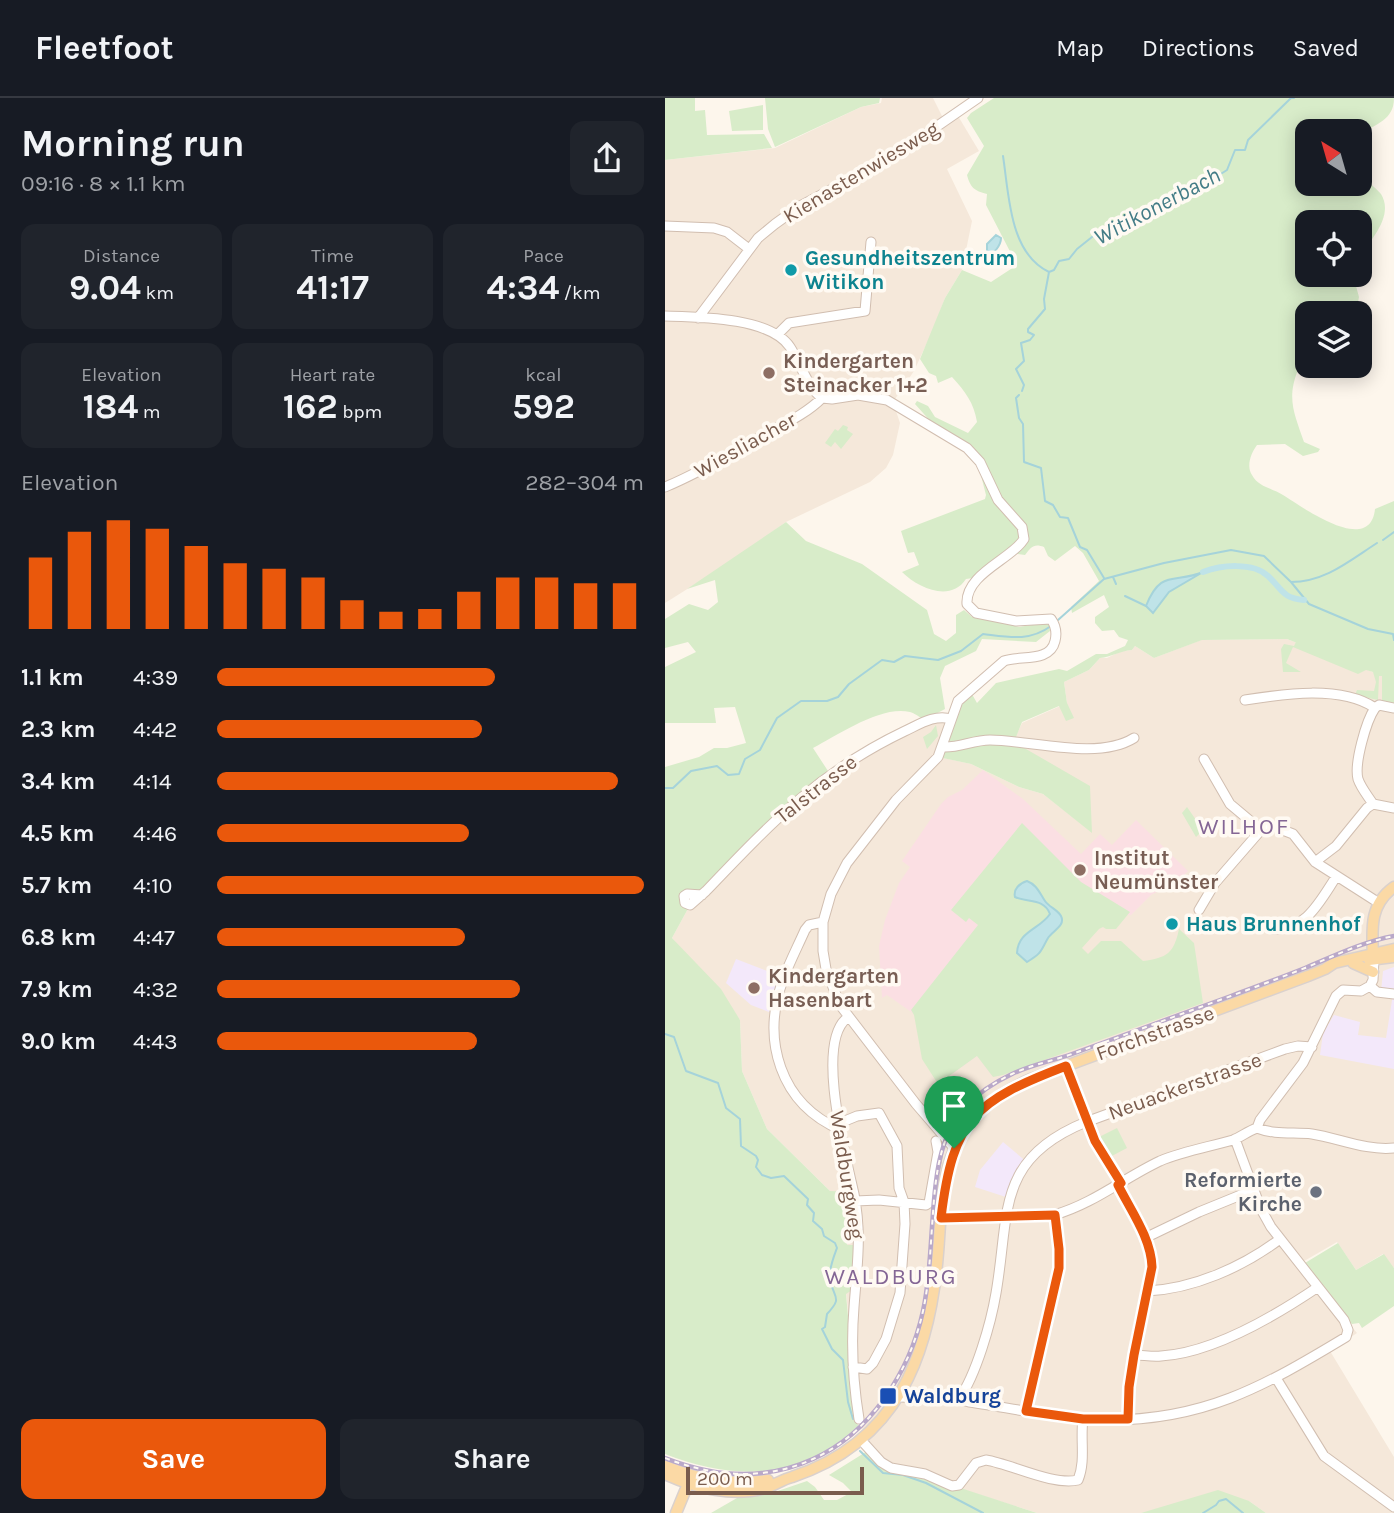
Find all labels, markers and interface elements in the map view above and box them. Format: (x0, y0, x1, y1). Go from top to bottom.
text: Fleetfoot (35, 29, 174, 67)
text: Map (1056, 34, 1104, 62)
text: Directions (1142, 34, 1255, 62)
text: Saved (1293, 34, 1359, 62)
street label: Kienastenwiesweg (779, 116, 943, 228)
north arrow (1295, 119, 1372, 196)
map controls (1295, 119, 1372, 378)
text: Morning run (21, 121, 245, 166)
button: share (570, 121, 644, 195)
water label: Witikonerbach (1089, 161, 1225, 251)
text: 09:16 · 8 × 1.1 km (21, 170, 185, 197)
button: locate (1295, 210, 1372, 287)
text: Distance (83, 245, 160, 267)
text: Time (311, 245, 354, 267)
text: Pace (523, 245, 564, 267)
place label: Gesundheitszentrum Witikon (805, 246, 1015, 294)
marker: Gesundheitszentrum Witikon (783, 262, 799, 278)
text: 9.04 (69, 267, 141, 308)
text: 41:17 (296, 267, 369, 308)
text: 4:34 (486, 267, 559, 308)
text: km (141, 282, 174, 304)
text: /km (559, 282, 601, 304)
button: layers (1295, 301, 1372, 378)
place label: Kindergarten Steinacker 1+2 (783, 349, 928, 397)
text: Elevation (81, 364, 162, 386)
text: Heart rate (290, 364, 375, 386)
text: kcal (525, 364, 562, 386)
marker: Kindergarten Steinacker 1+2 (761, 365, 777, 381)
text: 184 (82, 386, 138, 427)
text: 162 (283, 386, 338, 427)
text: 592 (512, 386, 575, 427)
text: m (138, 401, 161, 423)
text: bpm (338, 401, 382, 423)
street label: Wiesliacher (690, 407, 800, 483)
text: Elevation (21, 469, 118, 496)
text: 282–304 m (525, 469, 644, 496)
text: 1.1 km (21, 664, 84, 691)
text: 4:39 (133, 664, 178, 691)
text: 2.3 km (21, 716, 95, 743)
text: 4:42 (133, 716, 177, 743)
street label: Talstrasse (770, 750, 862, 828)
text: 3.4 km (21, 768, 95, 795)
text: 4:14 (133, 768, 172, 795)
district label: WILHOF (1198, 813, 1290, 840)
text: 4.5 km (21, 820, 94, 847)
text: 4:46 (133, 820, 177, 847)
place label: Institut Neumünster (1094, 846, 1219, 894)
marker: Institut Neumünster (1072, 862, 1088, 878)
text: 5.7 km (21, 872, 92, 899)
text: 4:10 (133, 872, 172, 899)
place label: Haus Brunnenhof (1186, 912, 1361, 936)
marker: Haus Brunnenhof (1164, 916, 1180, 932)
text: 6.8 km (21, 924, 96, 951)
text: 4:47 (133, 924, 175, 951)
place label: Kindergarten Hasenbart (768, 964, 899, 1012)
text: 7.9 km (21, 976, 93, 1003)
text: 4:32 (133, 976, 178, 1003)
marker: Kindergarten Hasenbart (746, 980, 762, 996)
street label: Forchstrasse (1093, 1001, 1217, 1065)
text: 9.0 km (21, 1028, 96, 1055)
text: 4:43 (133, 1028, 178, 1055)
street label: Neuackerstrasse (1105, 1047, 1265, 1125)
pin (924, 1076, 984, 1148)
icon: arrive (935, 1087, 973, 1125)
street label: Waldburgweg (825, 1109, 869, 1241)
place label: Reformierte Kirche (1184, 1168, 1302, 1216)
marker: Reformierte Kirche (1308, 1184, 1324, 1200)
district label: WALDBURG (824, 1263, 958, 1290)
place label: Waldburg (904, 1384, 1001, 1408)
marker: Waldburg (878, 1386, 898, 1406)
button: Save (21, 1419, 326, 1499)
button: Share (340, 1419, 644, 1499)
scale bar (686, 1464, 865, 1496)
text: 200 m (697, 1468, 753, 1490)

